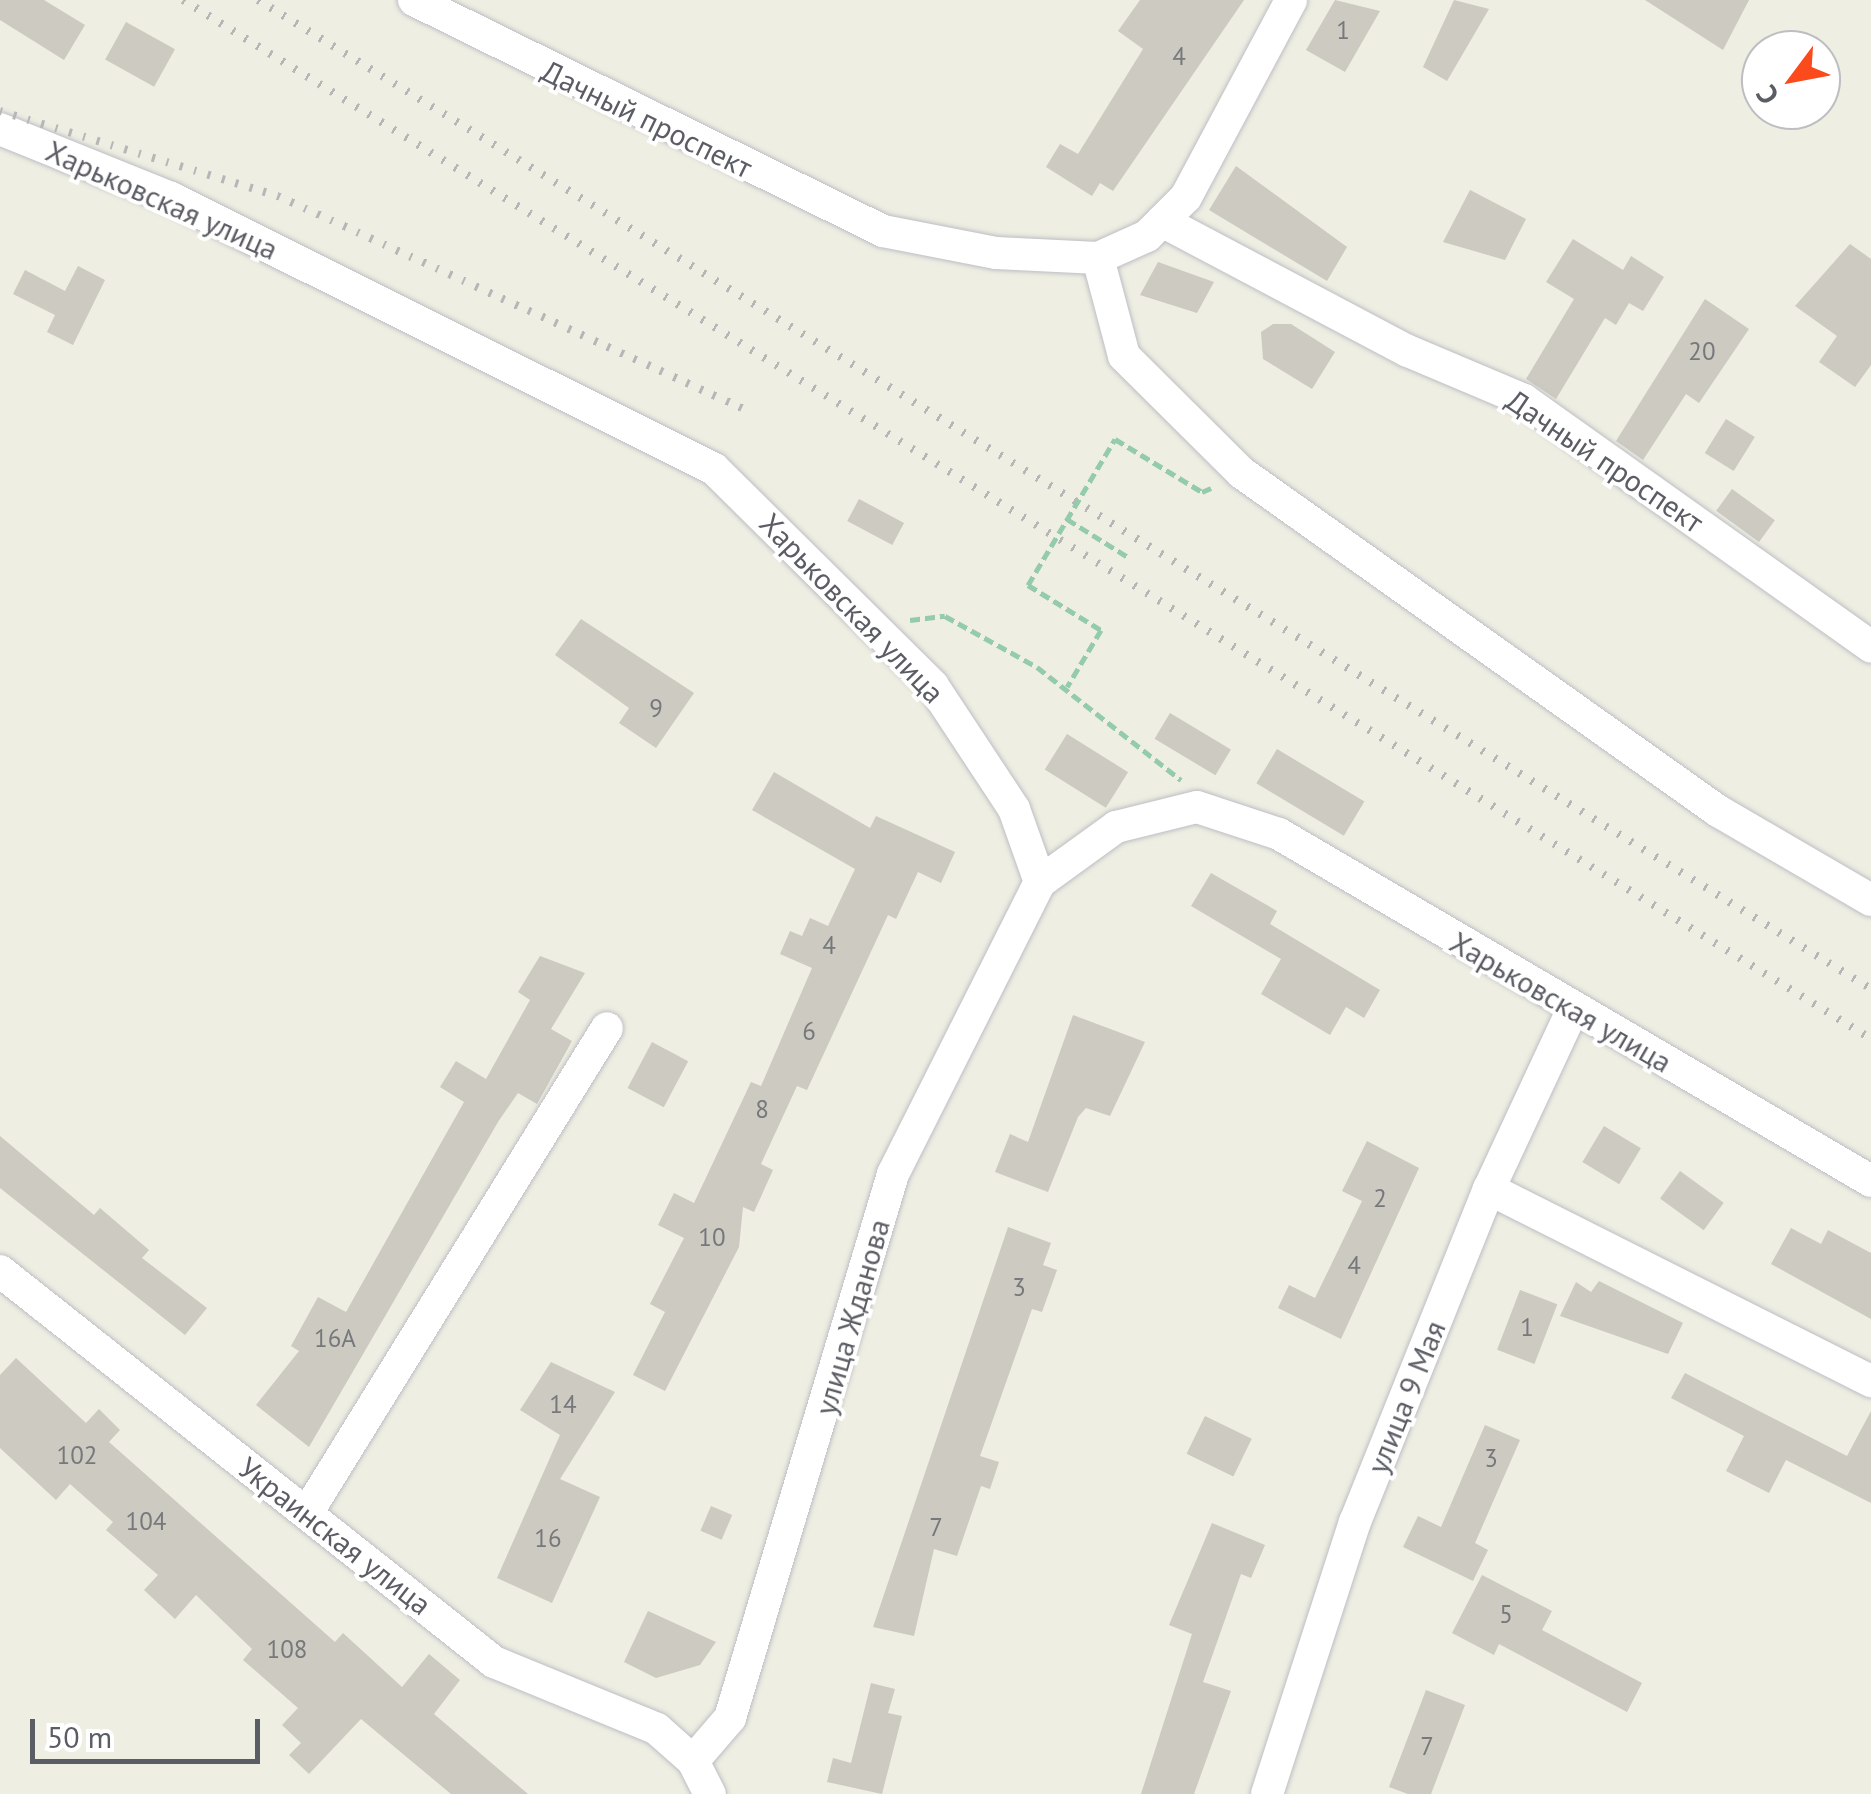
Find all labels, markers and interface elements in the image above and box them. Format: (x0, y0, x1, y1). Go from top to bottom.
house number: 1 (1336, 15, 1350, 45)
north arrow (1741, 30, 1841, 130)
house number: 4 (1172, 41, 1186, 71)
street label: Дачный проспект (536, 53, 758, 185)
text: С (1747, 79, 1787, 112)
street label: Харьковская улица (40, 133, 284, 267)
house number: 20 (1688, 336, 1716, 366)
street label: Дачный проспект (1500, 382, 1710, 540)
street label: Харьковская улица (752, 506, 952, 710)
house number: 9 (649, 693, 663, 723)
street label: Харьковская улица (1444, 924, 1678, 1080)
house number: 4 (822, 930, 836, 960)
house number: 6 (802, 1016, 816, 1046)
house number: 8 (755, 1094, 769, 1124)
house number: 2 (1373, 1183, 1387, 1213)
street label: улица Жданова (807, 1215, 897, 1419)
house number: 10 (698, 1222, 726, 1252)
house number: 4 (1347, 1250, 1361, 1280)
house number: 3 (1012, 1272, 1026, 1302)
house number: 1 (1520, 1312, 1534, 1342)
street label: улица 9 Мая (1359, 1315, 1453, 1479)
house number: 16А (314, 1323, 356, 1353)
house number: 14 (549, 1389, 577, 1419)
house number: 102 (57, 1440, 97, 1470)
house number: 3 (1484, 1443, 1498, 1473)
street label: Украинская улица (232, 1450, 438, 1622)
house number: 104 (126, 1506, 166, 1536)
house number: 7 (929, 1512, 943, 1542)
house number: 16 (534, 1523, 562, 1553)
house number: 5 (1499, 1599, 1513, 1629)
house number: 108 (267, 1634, 307, 1664)
scale bar (35, 1699, 265, 1761)
text: 50 m (47, 1717, 112, 1756)
house number: 7 (1420, 1731, 1434, 1761)

